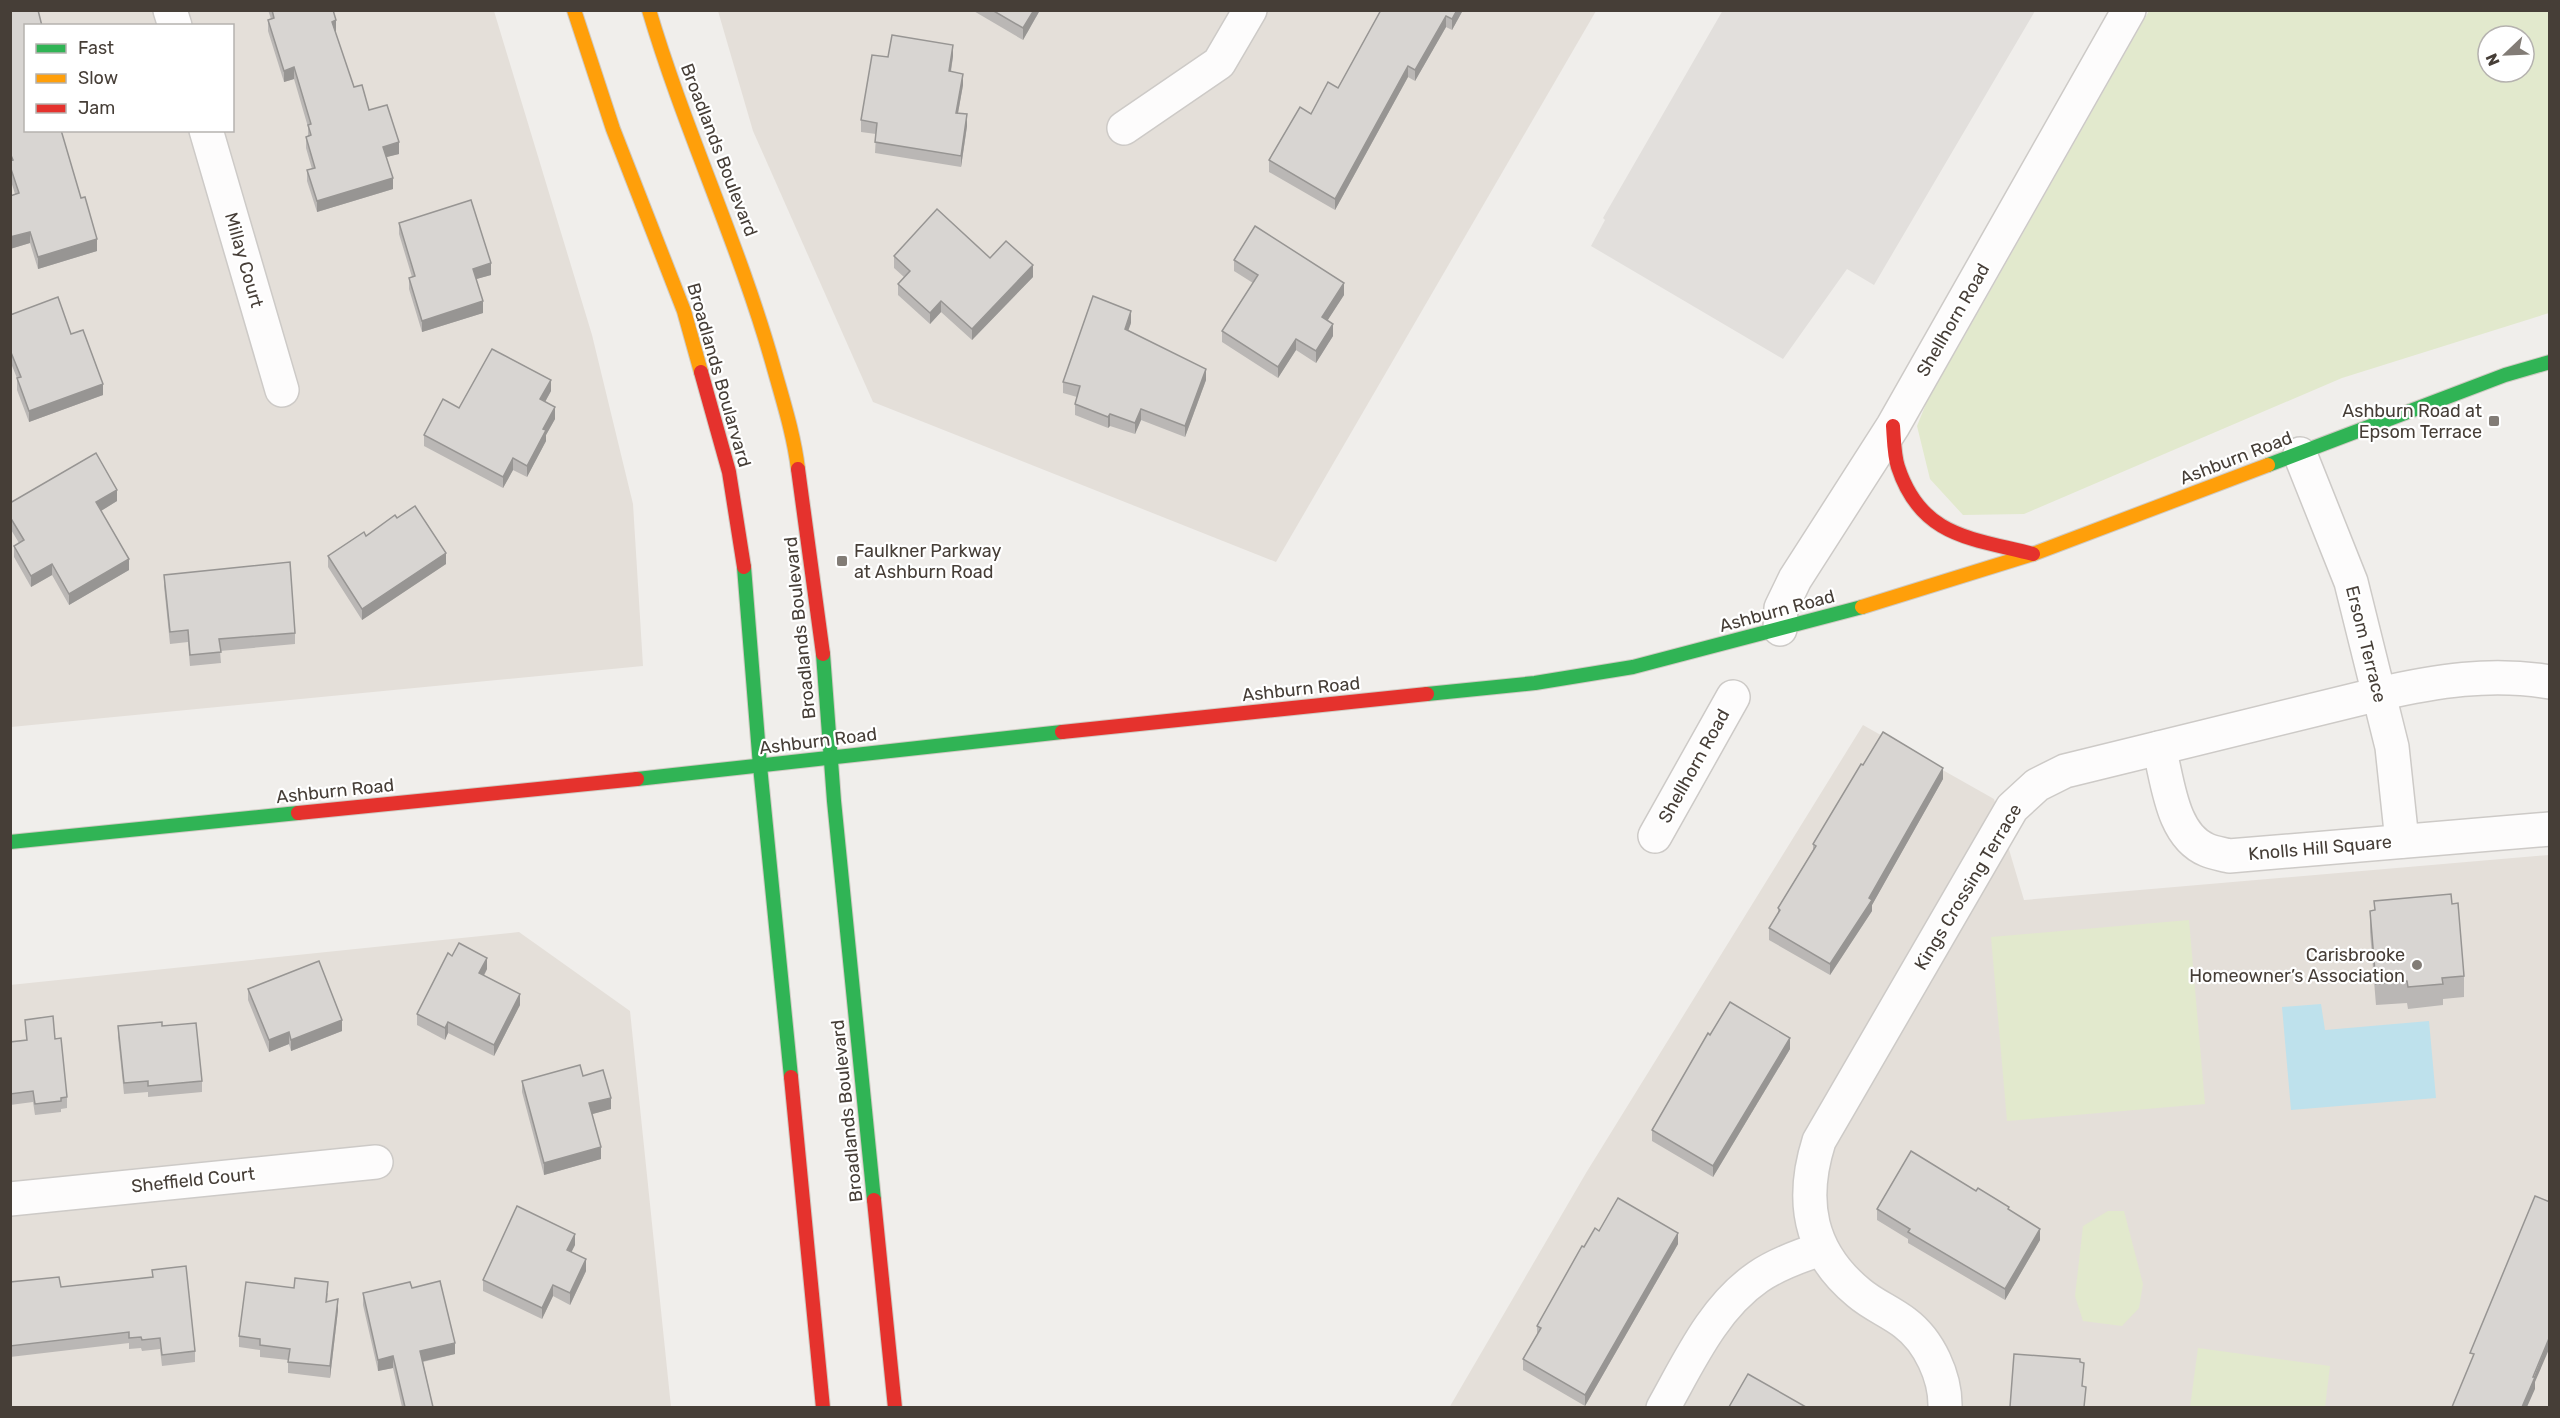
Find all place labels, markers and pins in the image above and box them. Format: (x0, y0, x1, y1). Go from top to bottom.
place label: Ashburn Road at Epsom Terrace (2342, 400, 2482, 443)
marker: Ashburn Road at Epsom Terrace (2487, 414, 2501, 428)
place label: Faulkner Parkway at Ashburn Road (854, 540, 1002, 583)
marker: Faulkner Parkway at Ashburn Road (835, 554, 849, 568)
place label: Carisbrooke Homeowner’s Association (2189, 944, 2405, 987)
marker: Carisbrooke Homeowner’s Association (2410, 958, 2424, 972)

